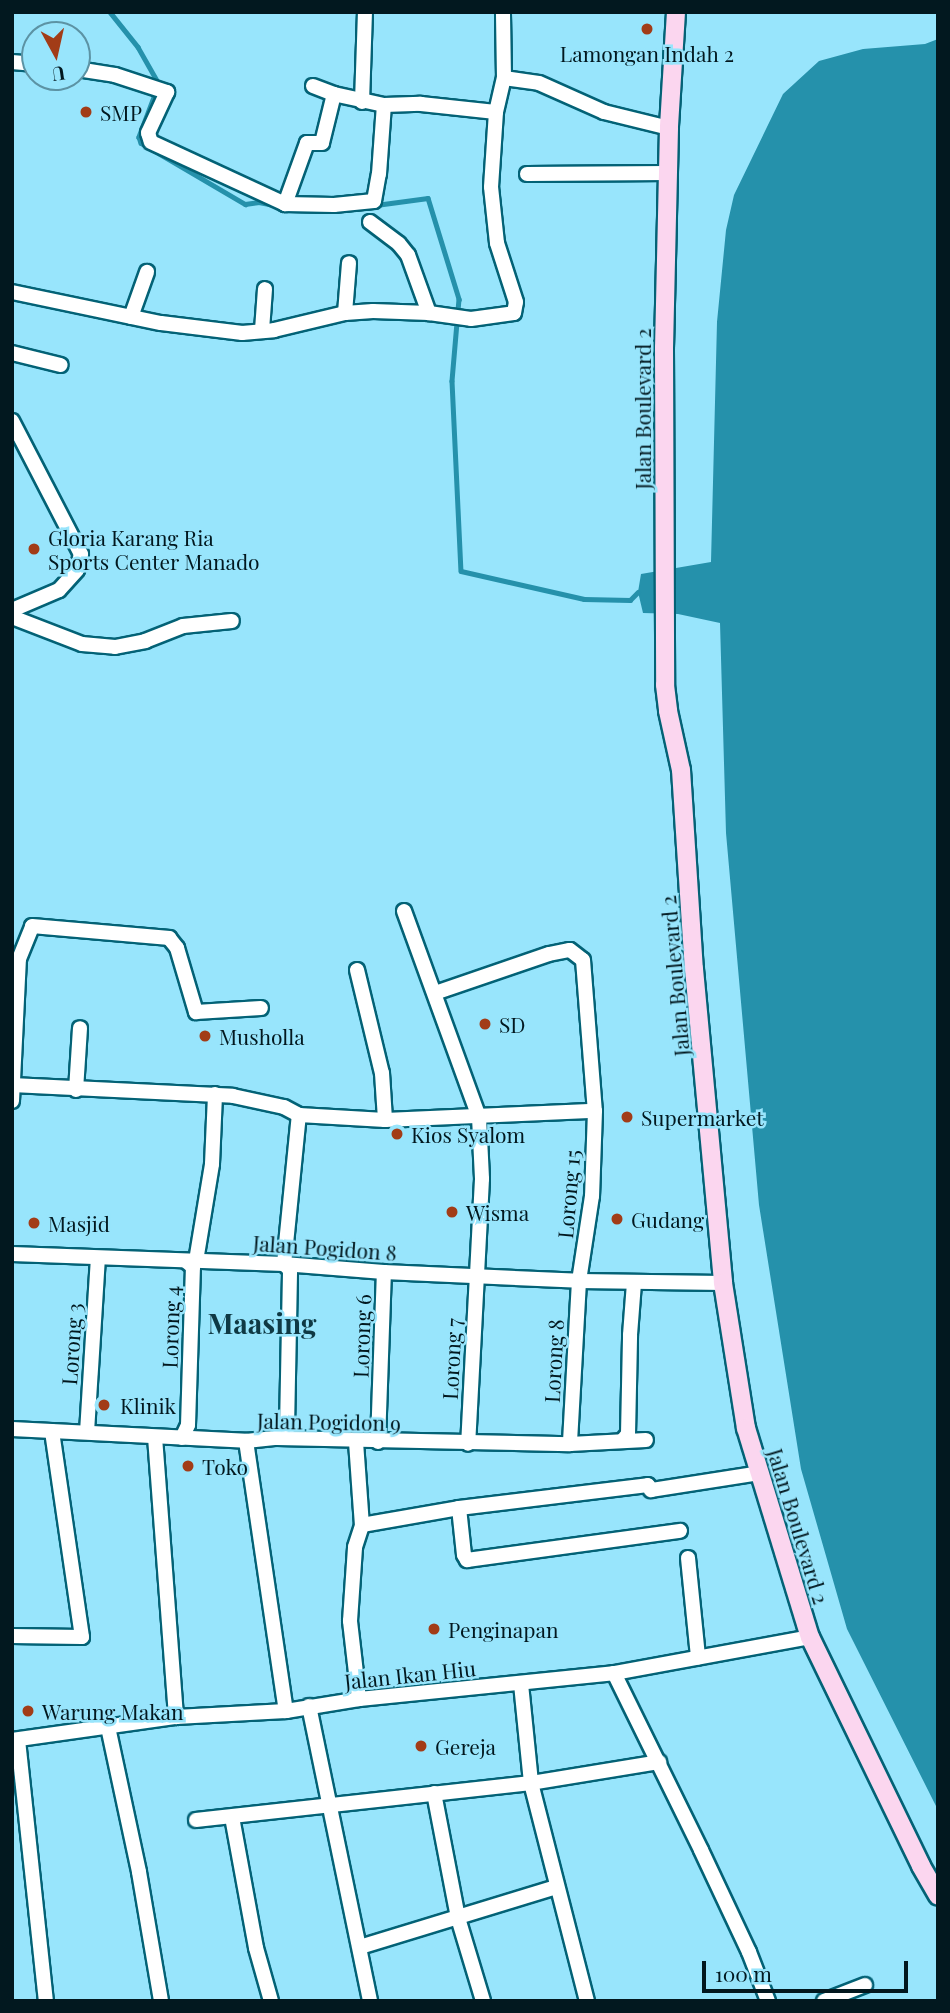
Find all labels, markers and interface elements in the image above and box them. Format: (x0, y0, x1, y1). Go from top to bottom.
north arrow (21, 21, 91, 91)
marker: Lamongan Indah 2 (639, 21, 655, 37)
place label: Lamongan Indah 2 (560, 40, 734, 66)
text: U (50, 61, 67, 89)
place label: SMP (100, 99, 142, 125)
marker: SMP (78, 104, 94, 120)
street label: Jalan Boulevard 2 (629, 328, 655, 490)
place label: Gloria Karang Ria Sports Center Manado (48, 524, 260, 574)
marker: Gloria Karang Ria Sports Center Manado (26, 541, 42, 557)
street label: Jalan Boulevard 2 (654, 895, 694, 1057)
place label: SD (499, 1011, 526, 1037)
marker: SD (477, 1016, 493, 1032)
place label: Musholla (219, 1023, 305, 1049)
marker: Musholla (197, 1028, 213, 1044)
place label: Supermarket (641, 1104, 764, 1130)
marker: Supermarket (619, 1109, 635, 1125)
place label: Kios Syalom (411, 1121, 525, 1147)
marker: Kios Syalom (389, 1126, 405, 1142)
street label: Lorong 15 (552, 1148, 584, 1240)
place label: Wisma (466, 1199, 529, 1225)
marker: Wisma (444, 1204, 460, 1220)
place label: Gudang (631, 1206, 704, 1232)
place label: Masjid (48, 1210, 110, 1236)
marker: Gudang (609, 1211, 625, 1227)
marker: Masjid (26, 1215, 42, 1231)
street label: Jalan Pogidon 8 (252, 1229, 398, 1265)
street label: Lorong 4 (156, 1285, 184, 1369)
street label: Lorong 6 (347, 1294, 375, 1378)
street label: Lorong 3 (56, 1302, 86, 1386)
district label: Maasing (207, 1306, 317, 1340)
street label: Lorong 7 (436, 1318, 466, 1400)
street label: Lorong 8 (538, 1318, 568, 1404)
place label: Klinik (120, 1392, 176, 1418)
marker: Klinik (94, 1395, 114, 1415)
street label: Jalan Pogidon 9 (257, 1407, 401, 1435)
street label: Jalan Boulevard 2 (763, 1445, 835, 1607)
place label: Toko (202, 1453, 248, 1479)
marker: Toko (180, 1458, 196, 1474)
place label: Penginapan (448, 1616, 558, 1642)
marker: Penginapan (426, 1621, 442, 1637)
street label: Jalan Ikan Hiu (343, 1655, 477, 1693)
place label: Warung Makan (42, 1698, 184, 1724)
marker: Warung Makan (20, 1703, 36, 1719)
place label: Gereja (435, 1733, 496, 1759)
marker: Gereja (413, 1738, 429, 1754)
scale bar (705, 1946, 912, 1990)
text: 100 m (715, 1959, 772, 1987)

